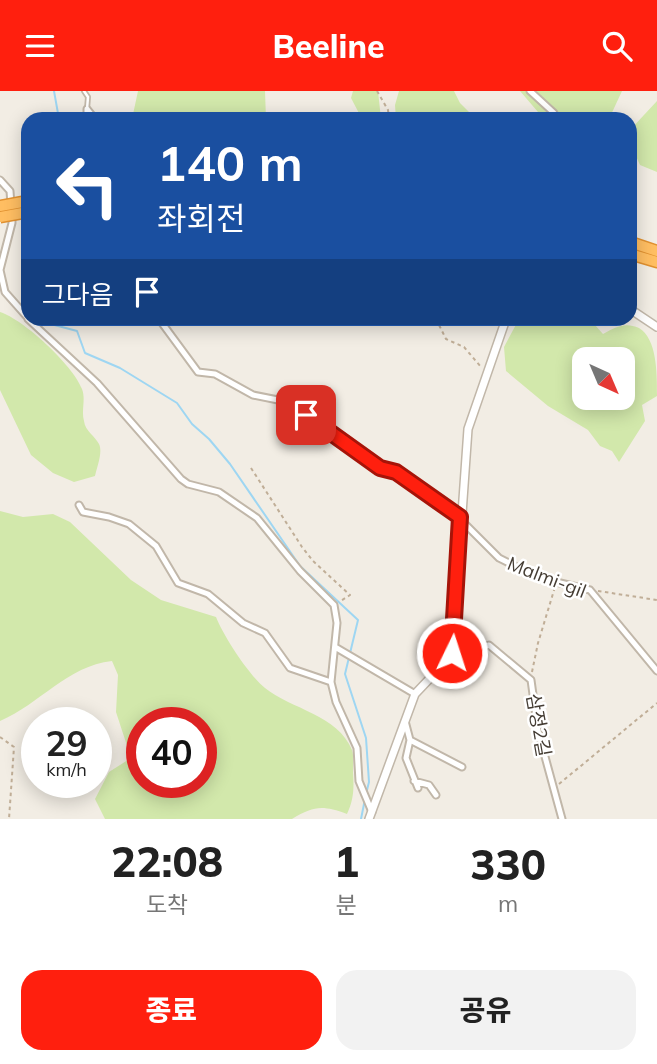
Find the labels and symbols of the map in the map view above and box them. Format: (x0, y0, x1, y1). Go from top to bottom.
north arrow (572, 347, 635, 409)
pin (276, 385, 336, 445)
street label: Malmi-gil (504, 551, 590, 603)
position arrow (415, 616, 489, 690)
street label: 삼정2길 (522, 691, 556, 759)
speed limit sign: 40 (126, 707, 217, 798)

